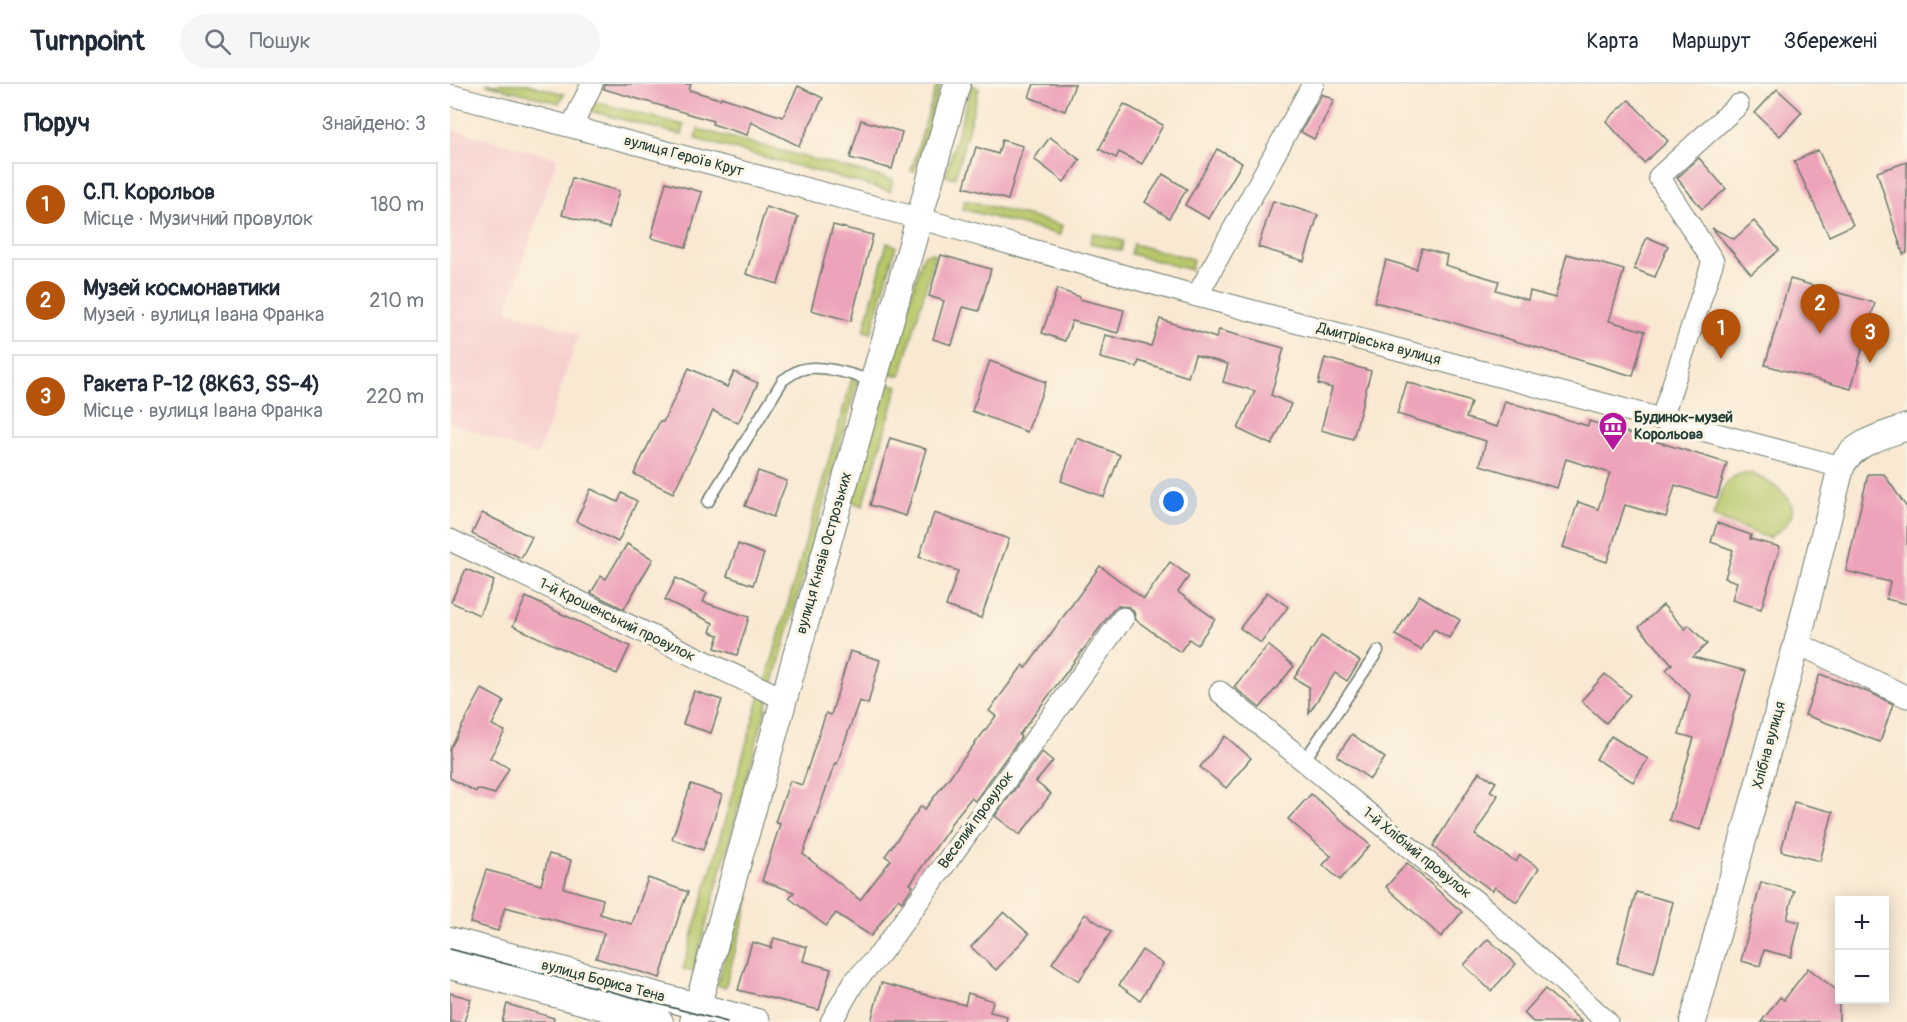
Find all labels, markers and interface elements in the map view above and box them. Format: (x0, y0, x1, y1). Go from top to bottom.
search box (180, 14, 600, 68)
text: Turnpoint (30, 24, 144, 59)
icon: search (201, 25, 234, 58)
text: Пошук (249, 27, 311, 55)
text: Карта (1587, 28, 1639, 55)
text: Маршрут (1672, 28, 1751, 55)
text: Збережені (1784, 28, 1877, 55)
text: Поруч (24, 107, 90, 139)
text: Знайдено: 3 (322, 111, 426, 136)
street label: вулиця Героїв Крут (622, 131, 746, 181)
text: С.П. Корольов (83, 178, 215, 206)
text: 1 (42, 192, 49, 217)
text: 180 m (370, 192, 424, 217)
text: Місце · Музичний провулок (83, 206, 313, 231)
text: Музей космонавтики (83, 274, 280, 302)
pin: 2 (1800, 284, 1840, 334)
text: 2 (40, 288, 51, 313)
text: 210 m (369, 288, 424, 313)
text: Музей · вулиця Івана Франка (83, 302, 324, 327)
pin: 1 (1702, 310, 1740, 359)
pin: 3 (1850, 314, 1890, 363)
street label: Дмитрівська вулиця (1314, 318, 1443, 370)
text: Ракета Р-12 (8К63, SS-4) (83, 370, 320, 398)
text: 3 (40, 384, 51, 409)
text: 220 m (366, 384, 424, 409)
text: Місце · вулиця Івана Франка (83, 398, 323, 423)
place label: Будинок-музей Корольова (1634, 408, 1733, 444)
museum icon: Будинок-музей Корольова (1597, 410, 1629, 452)
street label: вулиця Князів Острозьких (792, 470, 856, 636)
your location (1159, 487, 1188, 516)
street label: 1-й Крошенський провулок (536, 574, 699, 666)
street label: Хлібна вулиця (1748, 699, 1790, 791)
street label: Веселий провулок (934, 767, 1018, 873)
street label: 1-й Хлібний провулок (1359, 803, 1476, 903)
map controls (1835, 896, 1889, 1004)
button: + (1835, 896, 1889, 950)
button: − (1835, 950, 1889, 1004)
street label: вулиця Бориса Тена (539, 955, 667, 1007)

